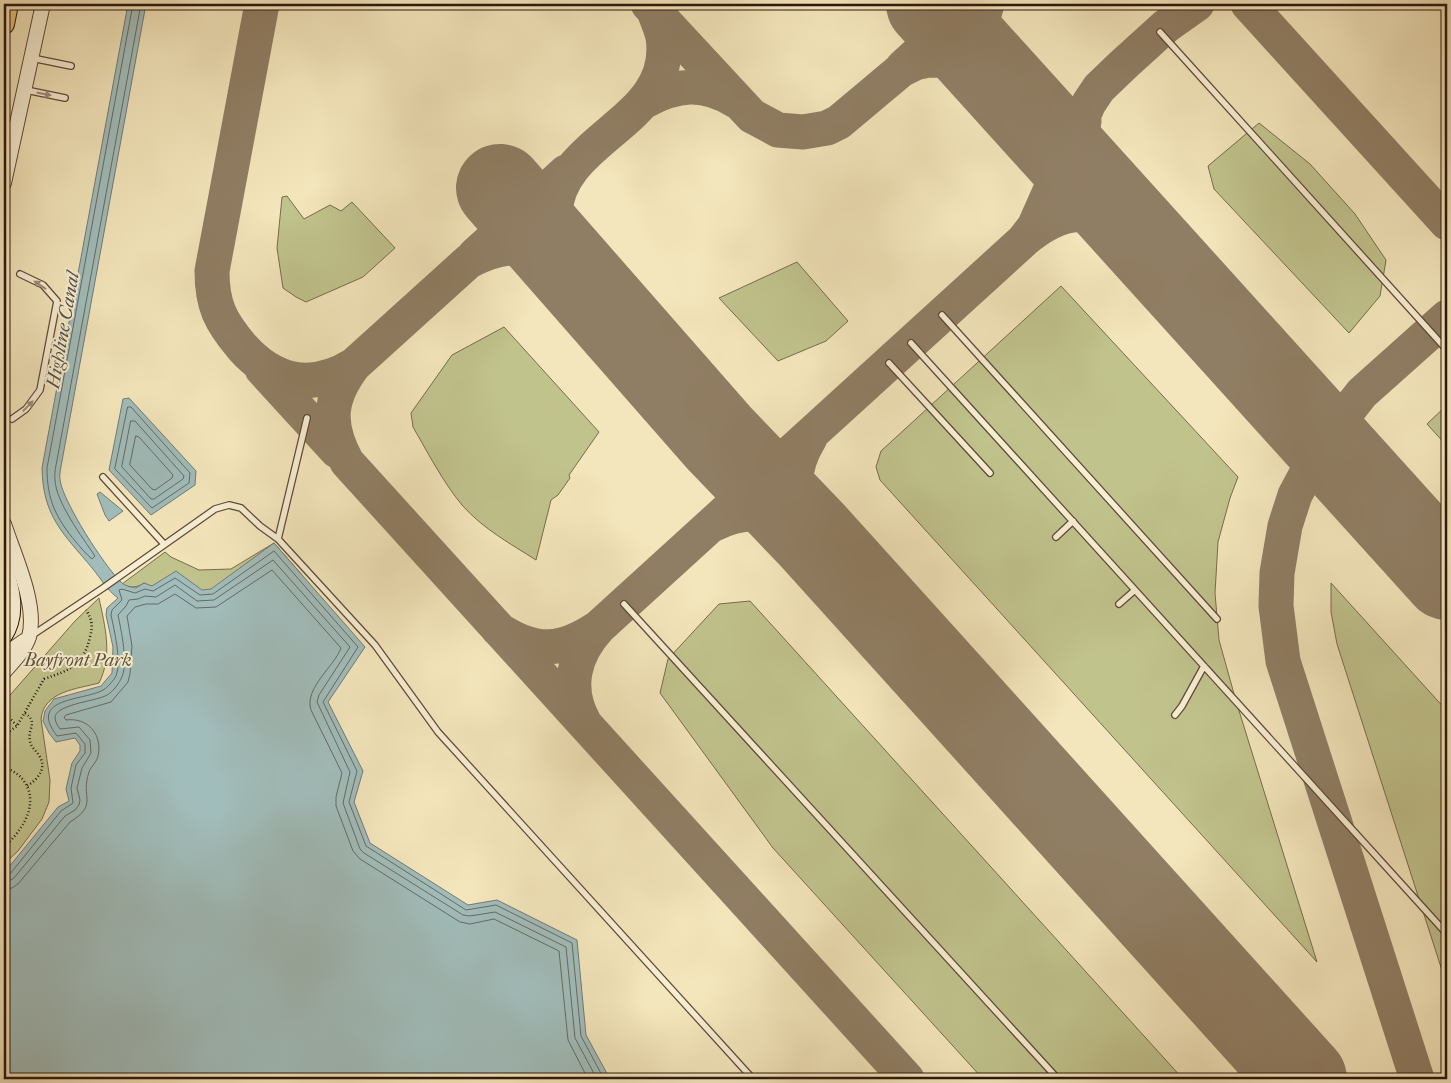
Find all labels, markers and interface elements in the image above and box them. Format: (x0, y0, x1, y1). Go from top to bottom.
one-way arrow (37, 90, 53, 98)
water label: Highline Canal (42, 268, 84, 391)
one-way arrow (33, 280, 47, 290)
one-way arrow (22, 401, 34, 413)
park label: Bayfront Park (23, 650, 132, 671)

